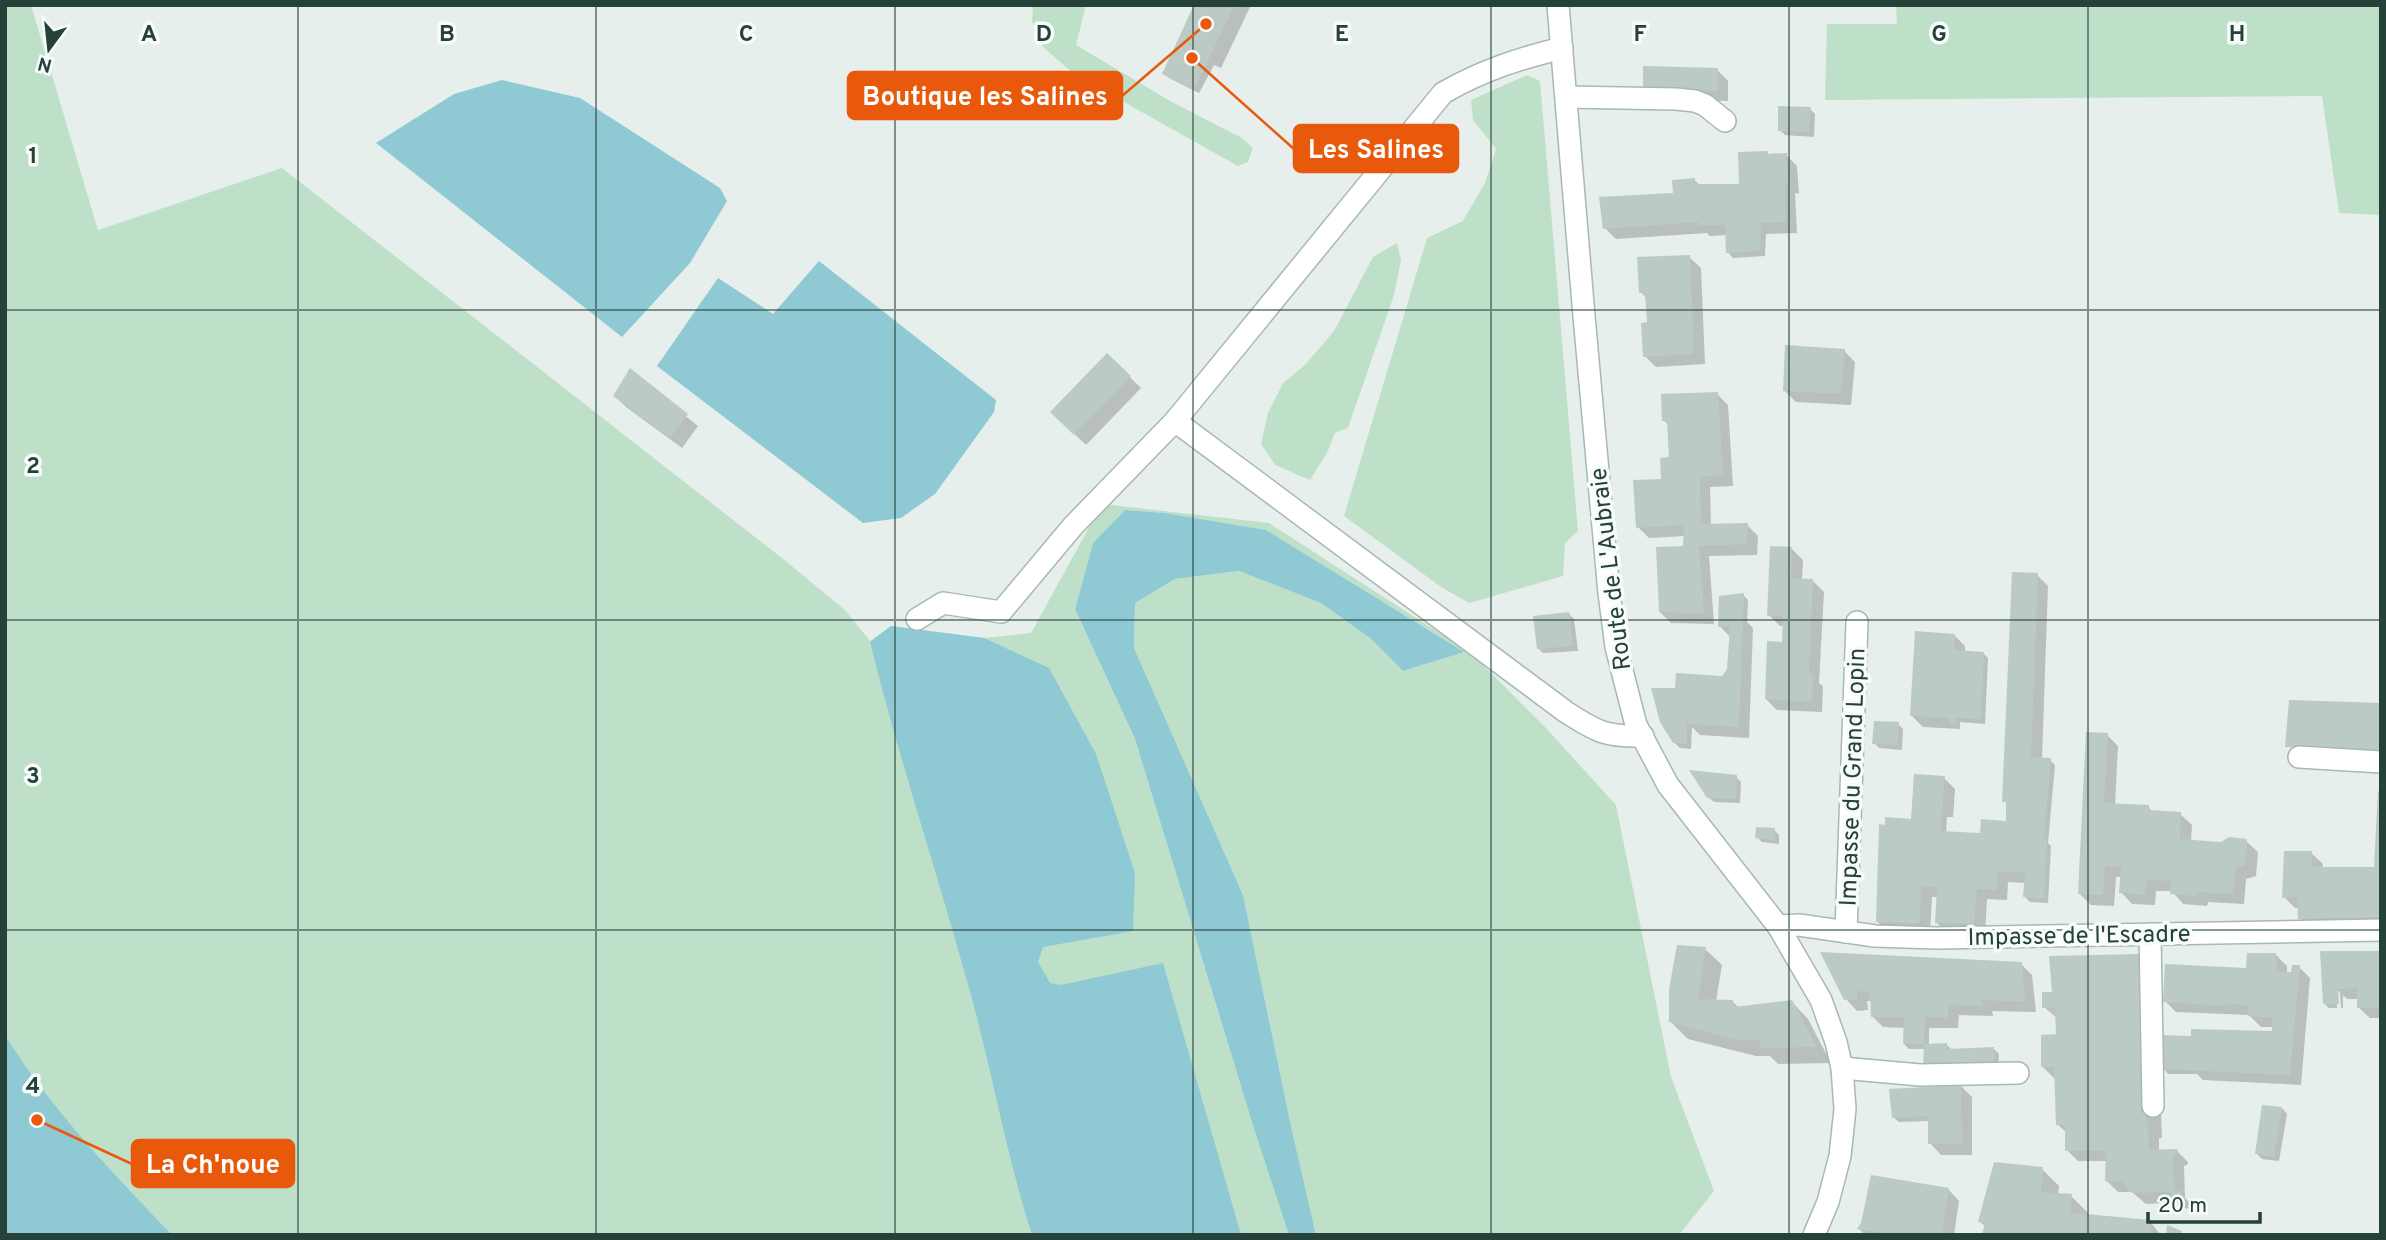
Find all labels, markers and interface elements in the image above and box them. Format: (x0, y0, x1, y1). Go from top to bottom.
north arrow (14, 14, 84, 84)
text: A (141, 21, 157, 50)
text: B (439, 21, 455, 50)
text: C (739, 21, 753, 50)
text: D (1036, 21, 1052, 50)
text: E (1335, 21, 1349, 50)
text: F (1633, 21, 1647, 50)
text: G (1931, 21, 1947, 50)
text: H (2229, 21, 2245, 50)
text: N (35, 50, 55, 77)
callout: Boutique les Salines (848, 72, 1122, 119)
text: Boutique les Salines (862, 82, 1108, 115)
callout: Les Salines (1294, 125, 1458, 172)
text: Les Salines (1308, 135, 1444, 168)
text: 1 (28, 143, 38, 172)
text: 2 (26, 453, 40, 482)
street label: Route de L'Aubraie (1585, 466, 1639, 672)
street label: Impasse du Grand Lopin (1834, 647, 1874, 907)
text: 3 (26, 763, 40, 792)
street label: Impasse de l'Escadre (1967, 920, 2191, 954)
text: 4 (26, 1073, 40, 1102)
callout: La Ch'noue (132, 1140, 294, 1187)
text: La Ch'noue (146, 1150, 280, 1183)
scale bar (2148, 1180, 2260, 1224)
text: 20 m (2158, 1193, 2207, 1220)

